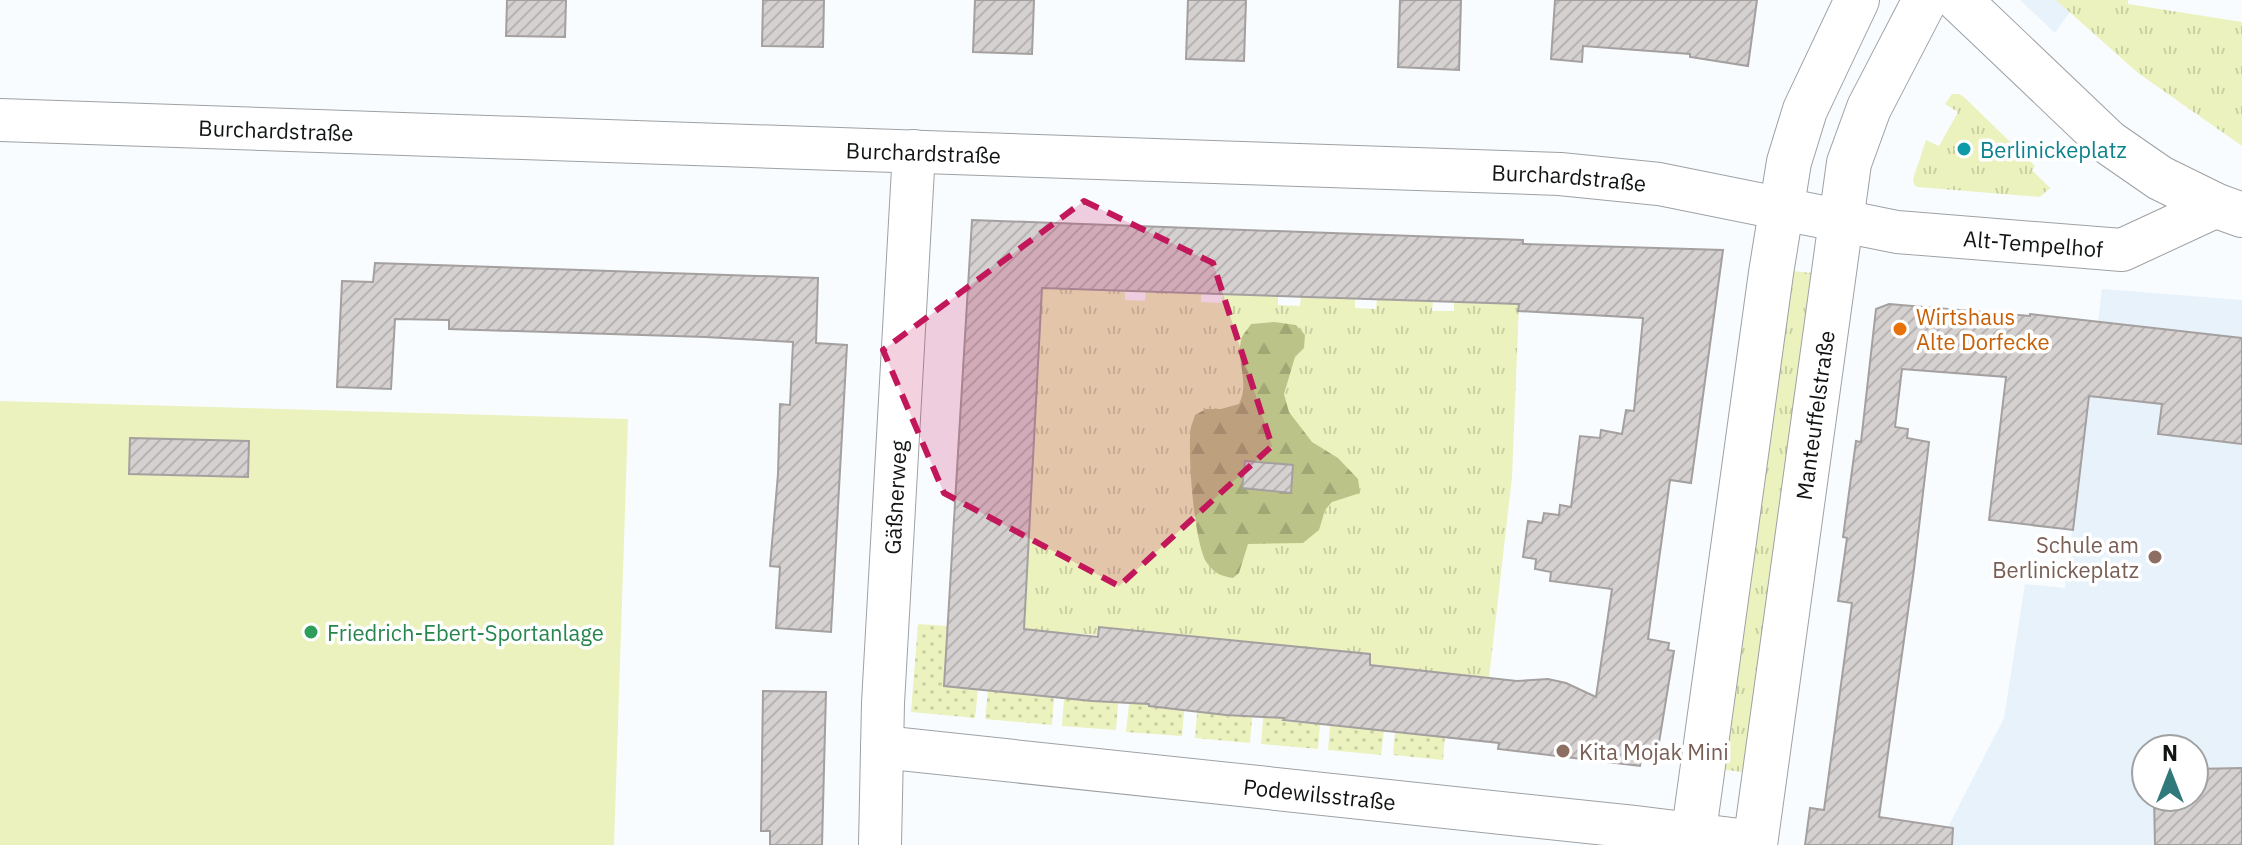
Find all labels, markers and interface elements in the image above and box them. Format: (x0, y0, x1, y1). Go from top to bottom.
street label: Burchardstraße (198, 112, 354, 147)
street label: Burchardstraße (845, 135, 1001, 169)
place label: Berlinickeplatz (1980, 135, 2127, 164)
marker: Berlinickeplatz (1955, 140, 1973, 158)
street label: Burchardstraße (1491, 157, 1648, 197)
street label: Alt-Tempelhof (1962, 223, 2104, 263)
place label: Wirtshaus Alte Dorfecke (1916, 302, 2050, 356)
marker: Wirtshaus Alte Dorfecke (1891, 320, 1909, 338)
street label: Manteuffelstraße (1788, 328, 1840, 502)
street label: Gäßnerweg (877, 439, 912, 555)
place label: Schule am Berlinickeplatz (1992, 530, 2139, 584)
marker: Schule am Berlinickeplatz (2146, 548, 2164, 566)
place label: Friedrich-Ebert-Sportanlage (327, 618, 604, 647)
marker: Friedrich-Ebert-Sportanlage (302, 623, 320, 641)
north arrow (2130, 733, 2210, 813)
place label: Kita Mojak Mini (1579, 737, 1729, 766)
text: N (2162, 738, 2178, 767)
marker: Kita Mojak Mini (1554, 742, 1572, 760)
street label: Podewilsstraße (1242, 771, 1397, 816)

